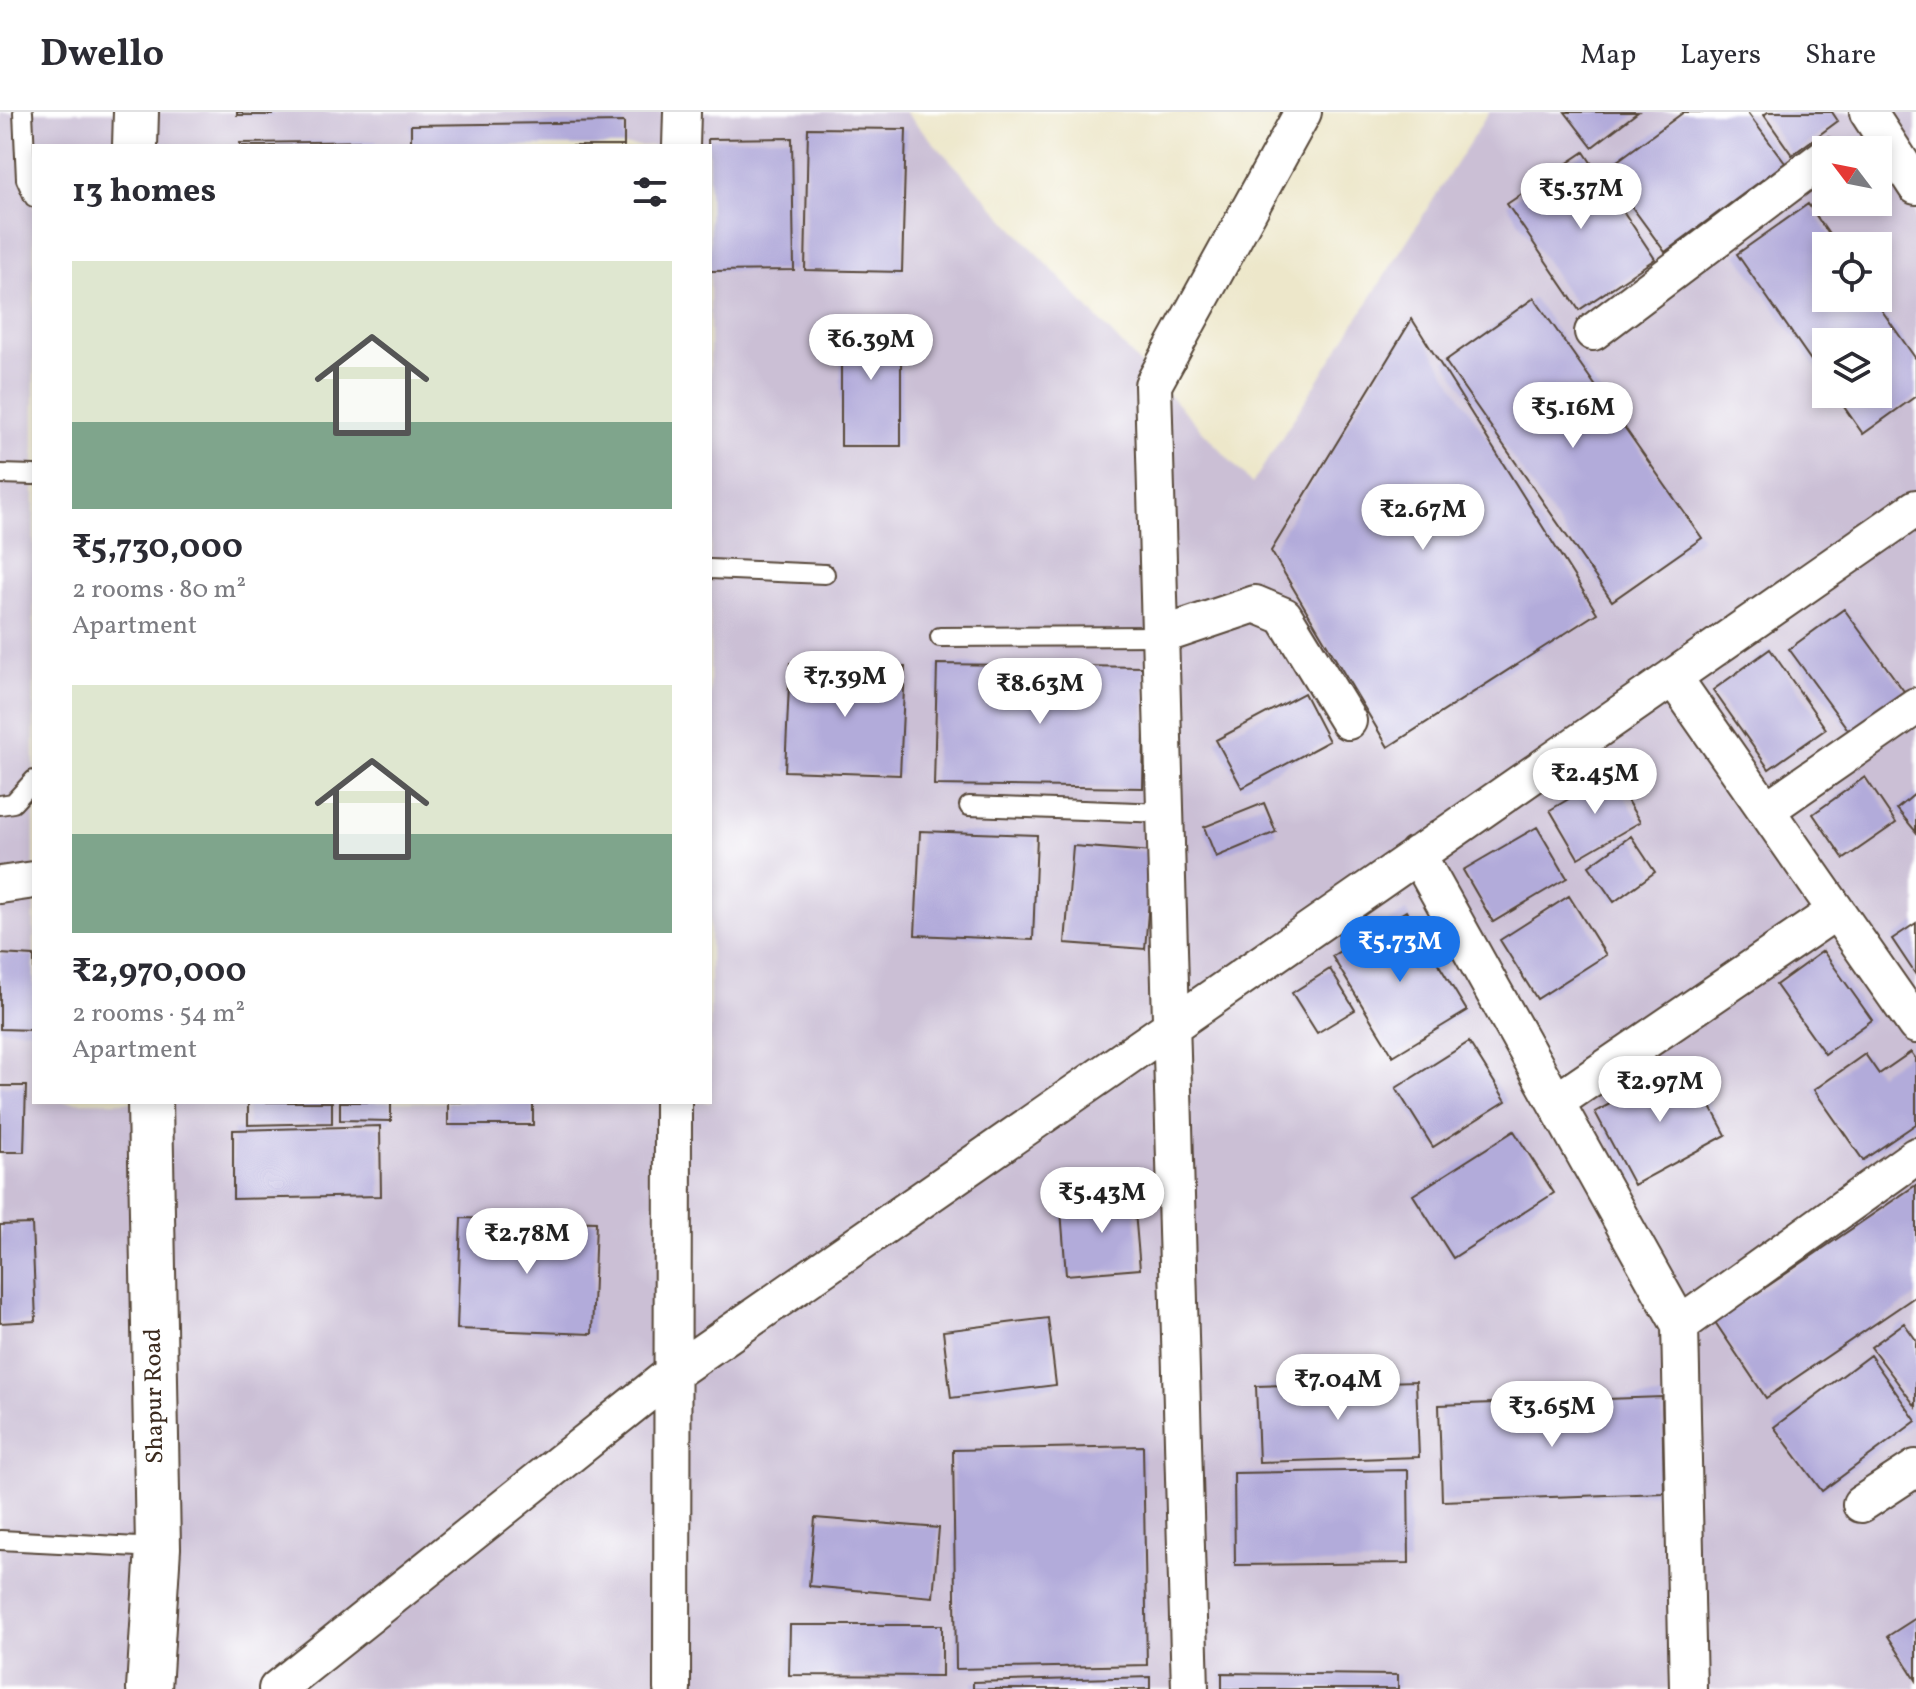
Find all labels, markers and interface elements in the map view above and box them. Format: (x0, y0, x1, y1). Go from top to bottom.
text: Dwello (40, 29, 164, 82)
text: Map (1580, 36, 1636, 75)
text: Layers (1680, 36, 1761, 75)
text: Share (1805, 36, 1876, 75)
north arrow (1812, 136, 1892, 216)
map controls (1812, 136, 1892, 408)
pin: ₹5.37M (1516, 163, 1646, 231)
text: 13 homes (72, 169, 216, 216)
icon: filters (628, 170, 672, 214)
text: ₹5.37M (1539, 171, 1623, 207)
button: locate (1812, 232, 1892, 312)
icon: home (300, 313, 444, 457)
pin: ₹6.39M (806, 314, 936, 382)
text: ₹6.39M (827, 322, 915, 358)
button: layers (1812, 328, 1892, 408)
pin: ₹5.16M (1508, 382, 1638, 450)
text: ₹5.16M (1531, 390, 1615, 426)
pin: ₹2.67M (1358, 484, 1488, 552)
text: ₹2.67M (1379, 492, 1467, 528)
text: ₹5,730,000 (72, 525, 243, 572)
text: 2 rooms · 80 m² (72, 572, 246, 608)
text: Apartment (72, 608, 197, 644)
pin: ₹7.39M (780, 651, 910, 719)
pin: ₹8.63M (975, 658, 1105, 726)
text: ₹7.39M (803, 659, 887, 695)
text: ₹8.63M (996, 666, 1084, 702)
icon: home (300, 737, 444, 881)
pin: ₹2.45M (1530, 748, 1660, 816)
text: ₹2.45M (1551, 756, 1639, 792)
pin: ₹5.73M (1335, 916, 1465, 984)
text: ₹5.73M (1358, 924, 1442, 960)
text: ₹2,970,000 (72, 949, 246, 996)
text: 2 rooms · 54 m² (72, 996, 245, 1032)
text: Apartment (72, 1032, 197, 1068)
pin: ₹2.97M (1595, 1056, 1725, 1124)
text: ₹2.97M (1616, 1064, 1704, 1100)
pin: ₹5.43M (1037, 1167, 1167, 1235)
text: ₹5.43M (1058, 1175, 1146, 1211)
pin: ₹2.78M (462, 1208, 592, 1276)
text: ₹2.78M (484, 1216, 570, 1252)
street label: Shapur Road (137, 1328, 173, 1464)
pin: ₹7.04M (1273, 1354, 1403, 1422)
text: ₹7.04M (1294, 1362, 1382, 1398)
pin: ₹3.65M (1487, 1381, 1617, 1449)
text: ₹3.65M (1509, 1389, 1595, 1425)

